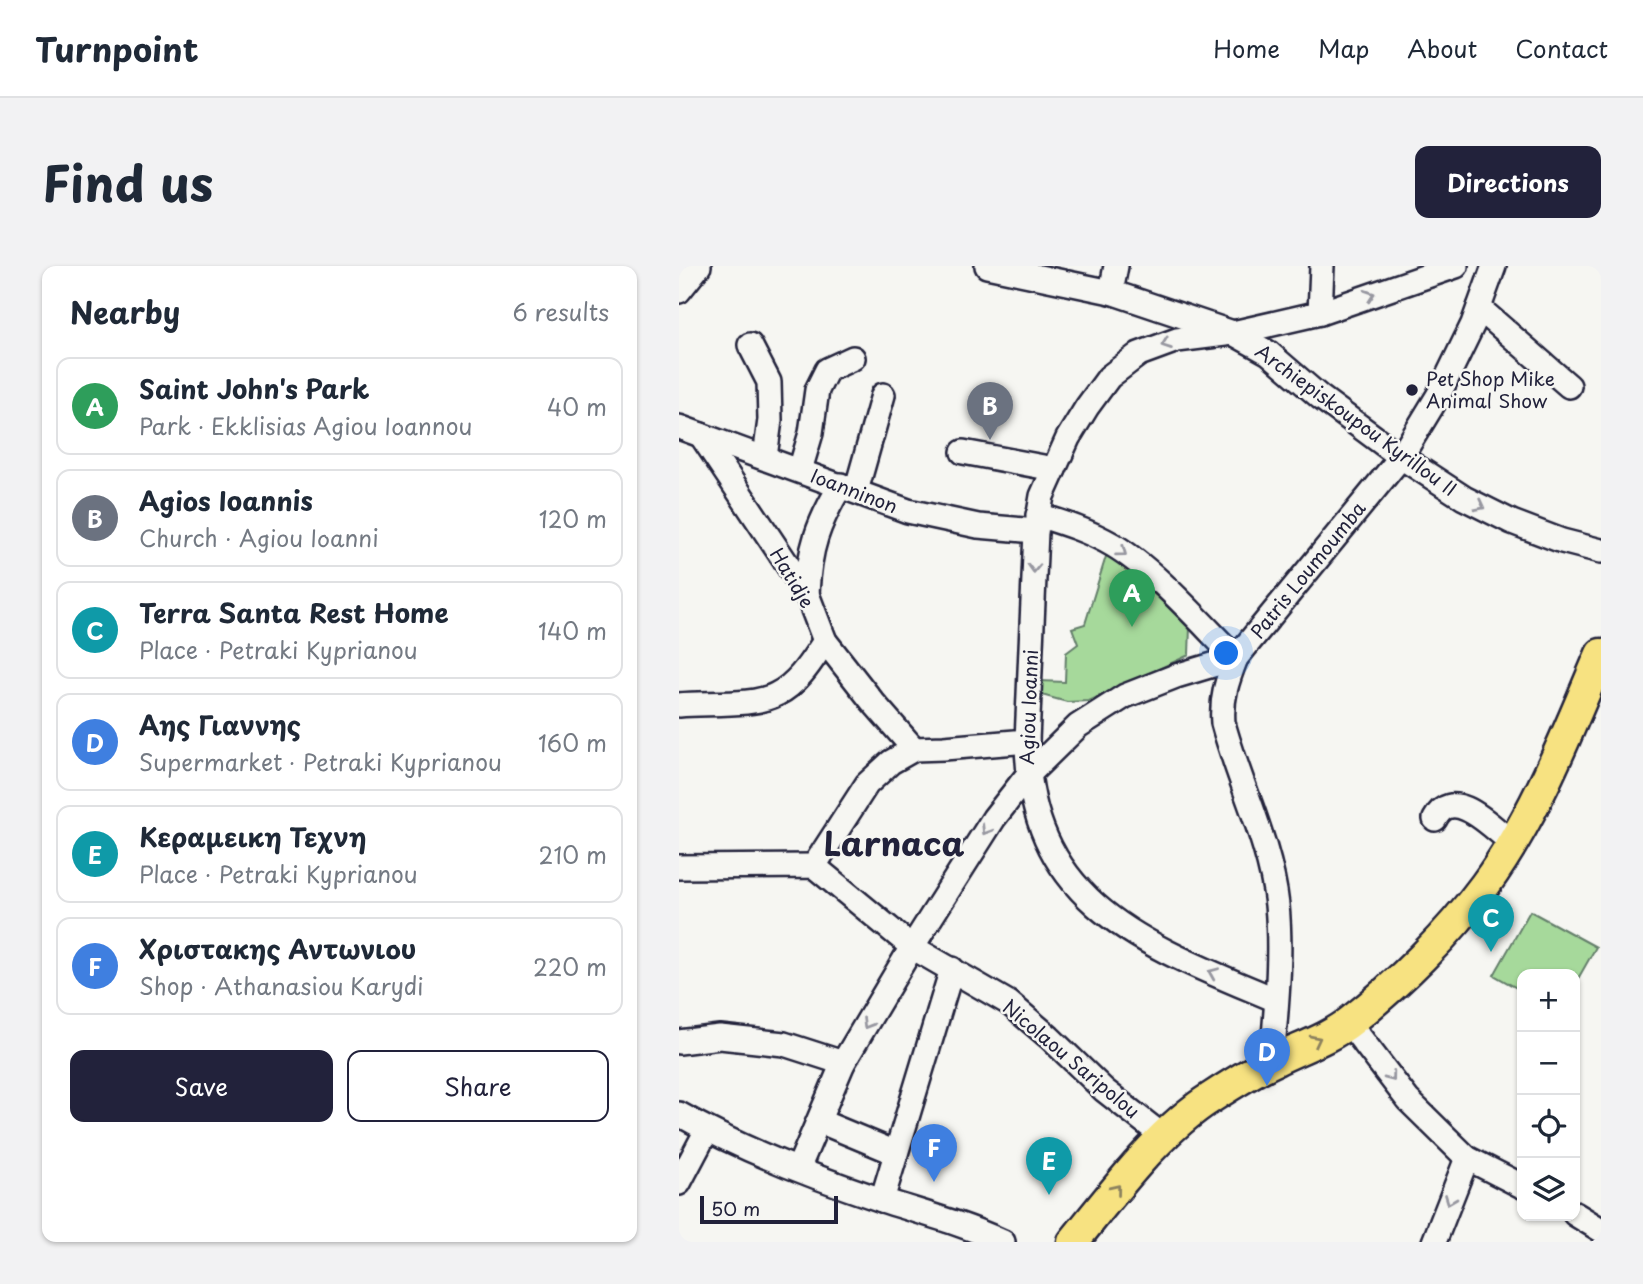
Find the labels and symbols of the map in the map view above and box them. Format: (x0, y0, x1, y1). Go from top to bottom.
one-way arrow (1363, 289, 1376, 303)
one-way arrow (1161, 336, 1173, 350)
street label: Archiepiskoupou Kyrillou II (1250, 336, 1463, 502)
place label: Pet Shop Mike Animal Show (1426, 364, 1555, 414)
pin: B (967, 382, 1013, 440)
marker: Pet Shop Mike Animal Show (1404, 382, 1420, 398)
street label: Ioanninon (807, 461, 902, 519)
street label: Patris Loumoumba (1243, 495, 1371, 644)
one-way arrow (1473, 498, 1485, 512)
street label: Hatidje (764, 542, 822, 613)
one-way arrow (1114, 543, 1127, 556)
one-way arrow (1027, 563, 1042, 574)
pin: A (1109, 569, 1155, 627)
your location (1209, 636, 1243, 670)
street label: Agiou Ioanni (1012, 649, 1044, 765)
district label: Larnaca (824, 817, 964, 867)
one-way arrow (982, 822, 995, 835)
pin: C (1468, 894, 1514, 952)
one-way arrow (1208, 967, 1221, 981)
street label: Nicolaou Saripolou (997, 992, 1146, 1124)
one-way arrow (862, 1016, 875, 1029)
pin: D (1244, 1028, 1290, 1086)
one-way arrow (1309, 1035, 1321, 1049)
one-way arrow (1382, 1070, 1395, 1082)
pin: F (911, 1124, 957, 1182)
pin: E (1026, 1137, 1072, 1195)
one-way arrow (1108, 1185, 1120, 1198)
scale bar (700, 1193, 838, 1225)
one-way arrow (1445, 1193, 1459, 1205)

